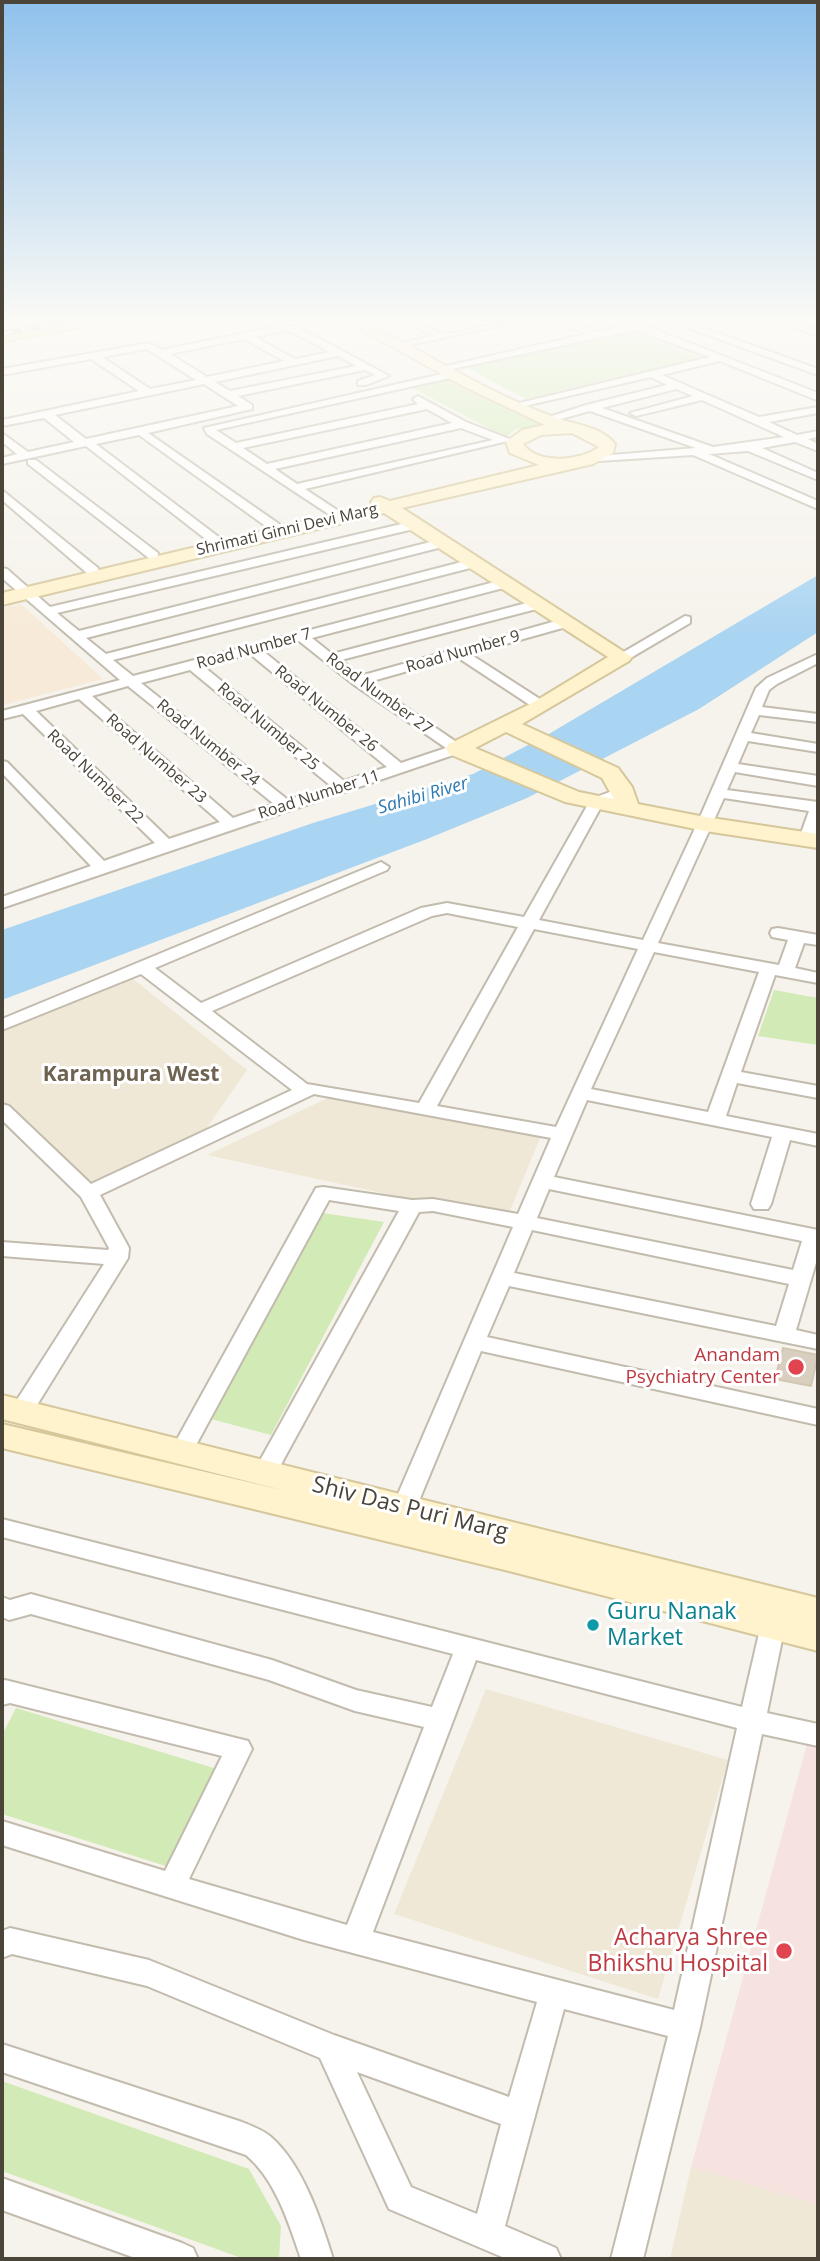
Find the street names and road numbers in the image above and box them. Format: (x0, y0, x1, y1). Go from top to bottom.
street label: Shrimati Ginni Devi Marg (194, 500, 380, 560)
street label: Road Number 7 (195, 625, 313, 673)
street label: Road Number 9 (404, 627, 522, 677)
street label: Road Number 27 (322, 649, 436, 739)
street label: Road Number 26 (271, 662, 381, 756)
street label: Road Number 25 (213, 679, 323, 775)
street label: Road Number 24 (153, 696, 263, 790)
street label: Road Number 23 (102, 710, 210, 808)
street label: Road Number 22 (43, 726, 147, 828)
street label: Road Number 11 (256, 766, 382, 824)
street label: Shiv Das Puri Marg (309, 1471, 511, 1547)

